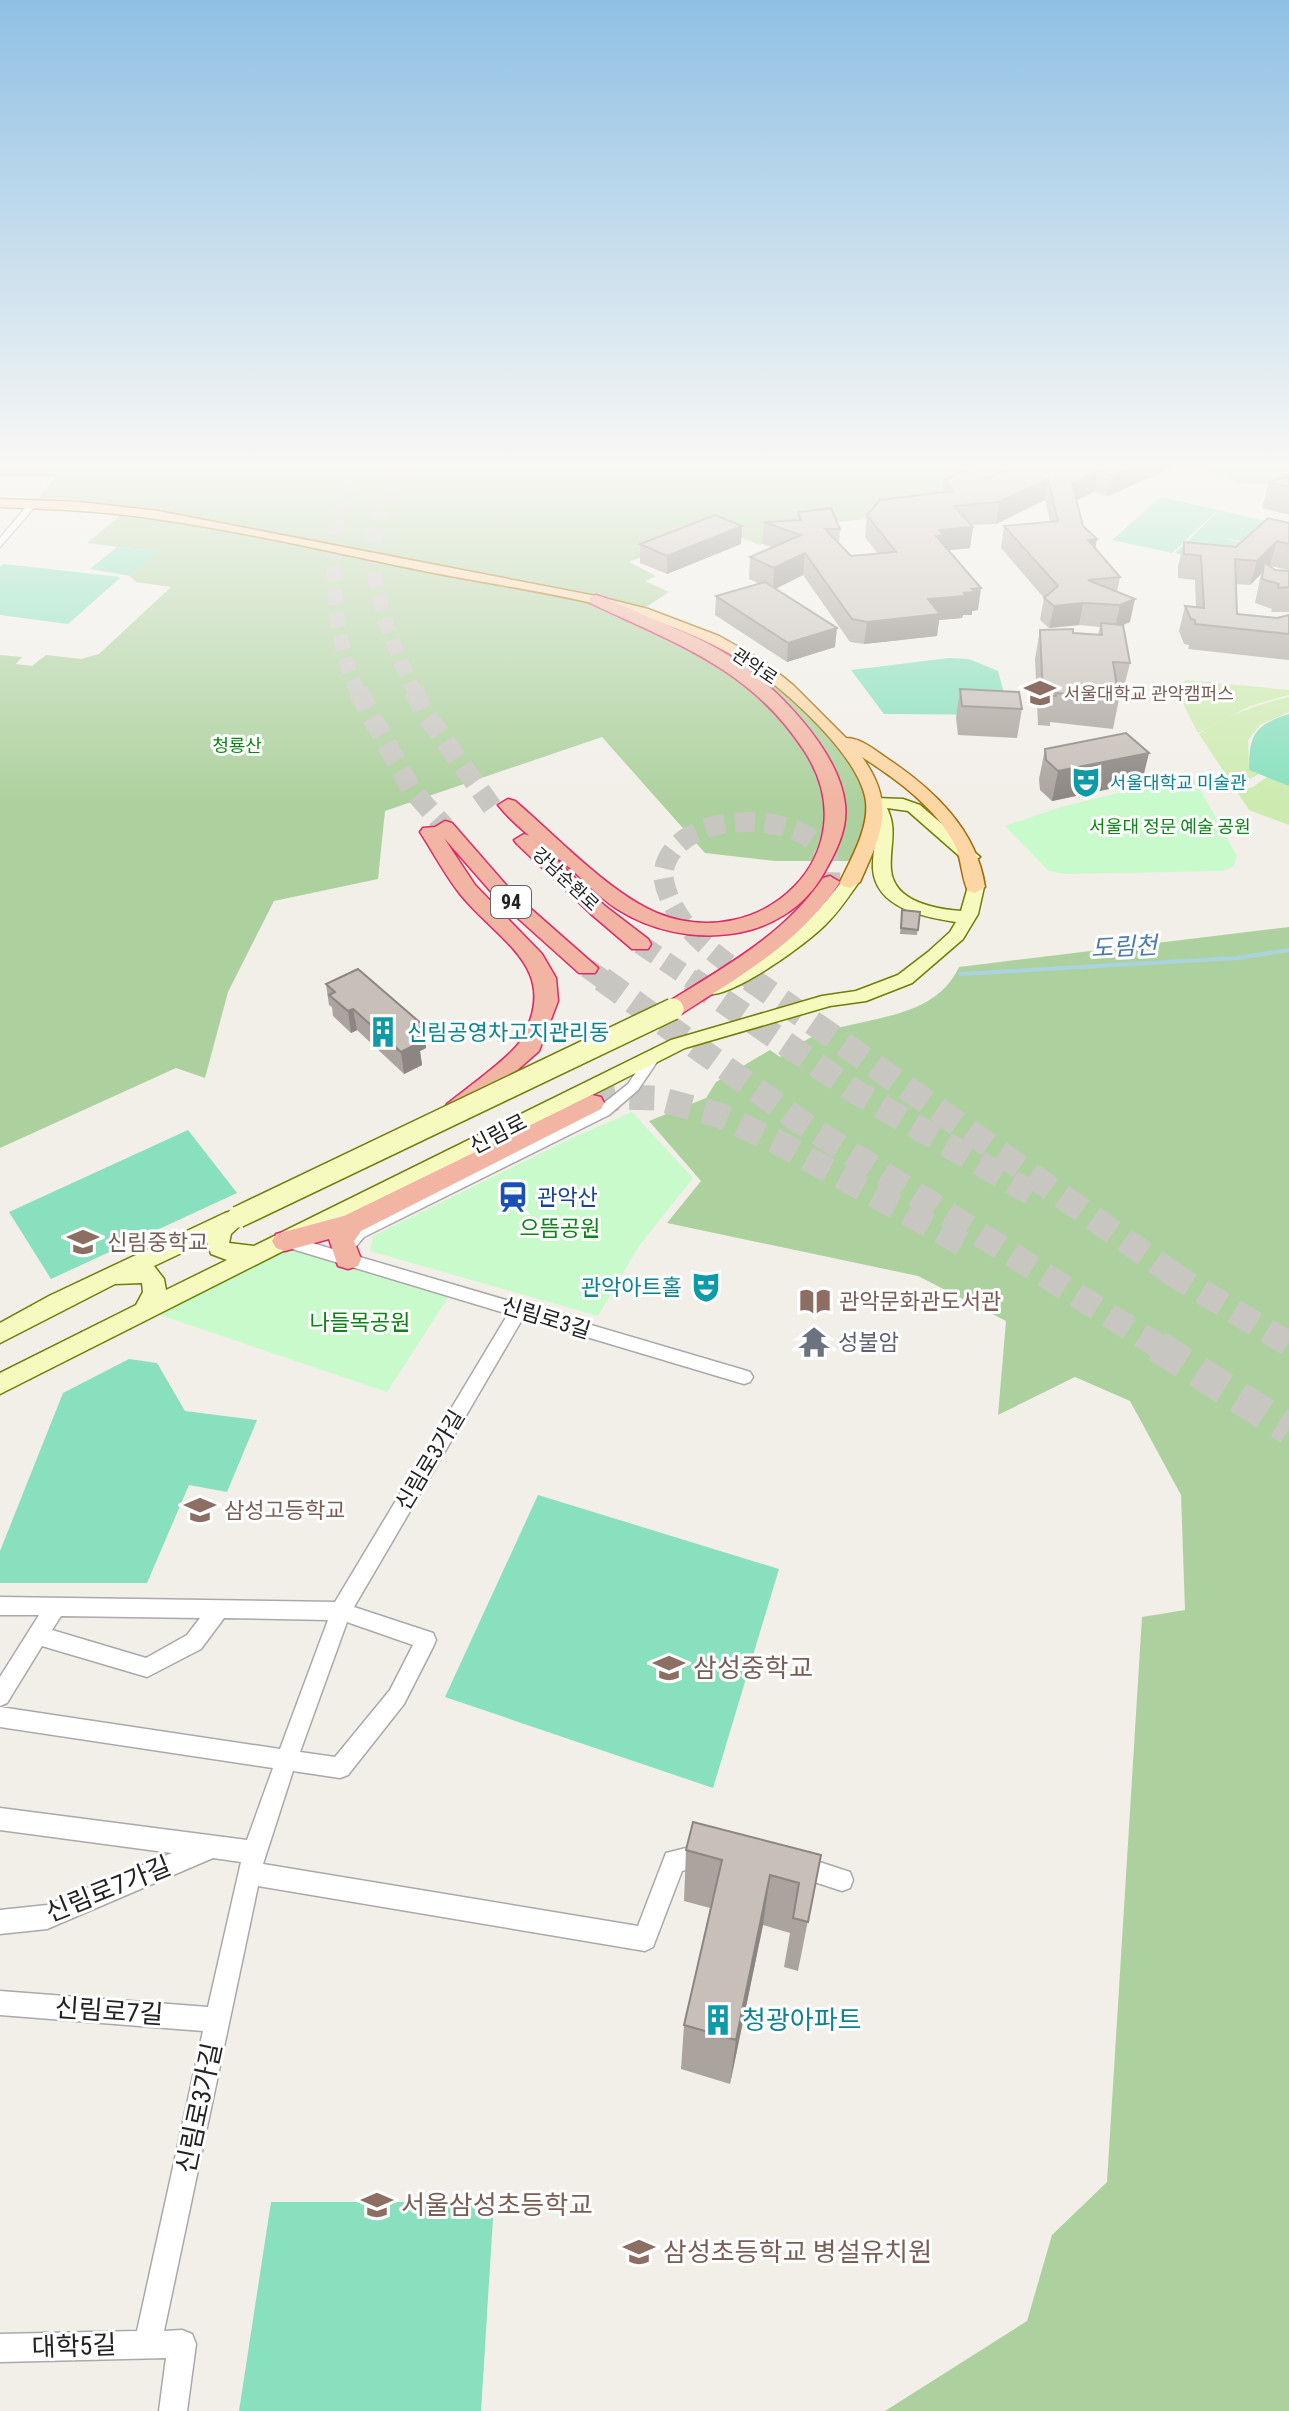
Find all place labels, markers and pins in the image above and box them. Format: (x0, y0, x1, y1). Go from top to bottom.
school or university icon: 서울대학교 관악캠퍼스 (1023, 676, 1057, 710)
place label: 서울대학교 관악캠퍼스 (1064, 683, 1234, 704)
theatre icon: 서울대학교 미술관 (1069, 765, 1103, 799)
place label: 서울대학교 미술관 (1110, 772, 1247, 793)
building icon: 신림공영차고지관리동 (366, 1015, 400, 1049)
place label: 신림공영차고지관리동 (407, 1020, 609, 1045)
station icon: 관악산 (496, 1180, 530, 1214)
place label: 관악산 (537, 1185, 598, 1210)
school or university icon: 신림중학교 (66, 1225, 100, 1259)
place label: 신림중학교 (107, 1230, 208, 1255)
theatre icon: 관악아트홀 (689, 1270, 723, 1304)
place label: 관악아트홀 (581, 1275, 682, 1300)
library icon: 관악문화관도서관 (798, 1284, 832, 1318)
place label: 관악문화관도서관 (839, 1289, 1001, 1314)
temple icon: 성불암 (797, 1325, 831, 1359)
place label: 성불암 (838, 1330, 899, 1355)
school or university icon: 삼성고등학교 (183, 1493, 217, 1527)
place label: 삼성고등학교 (224, 1498, 345, 1523)
school or university icon: 삼성중학교 (652, 1651, 686, 1685)
place label: 삼성중학교 (693, 1653, 813, 1683)
building icon: 청광아파트 (701, 2003, 735, 2037)
place label: 청광아파트 (742, 2005, 862, 2035)
school or university icon: 서울삼성초등학교 (360, 2188, 394, 2222)
place label: 서울삼성초등학교 (401, 2190, 592, 2220)
school or university icon: 삼성초등학교 병설유치원 (622, 2235, 656, 2269)
place label: 삼성초등학교 병설유치원 (663, 2237, 932, 2267)

